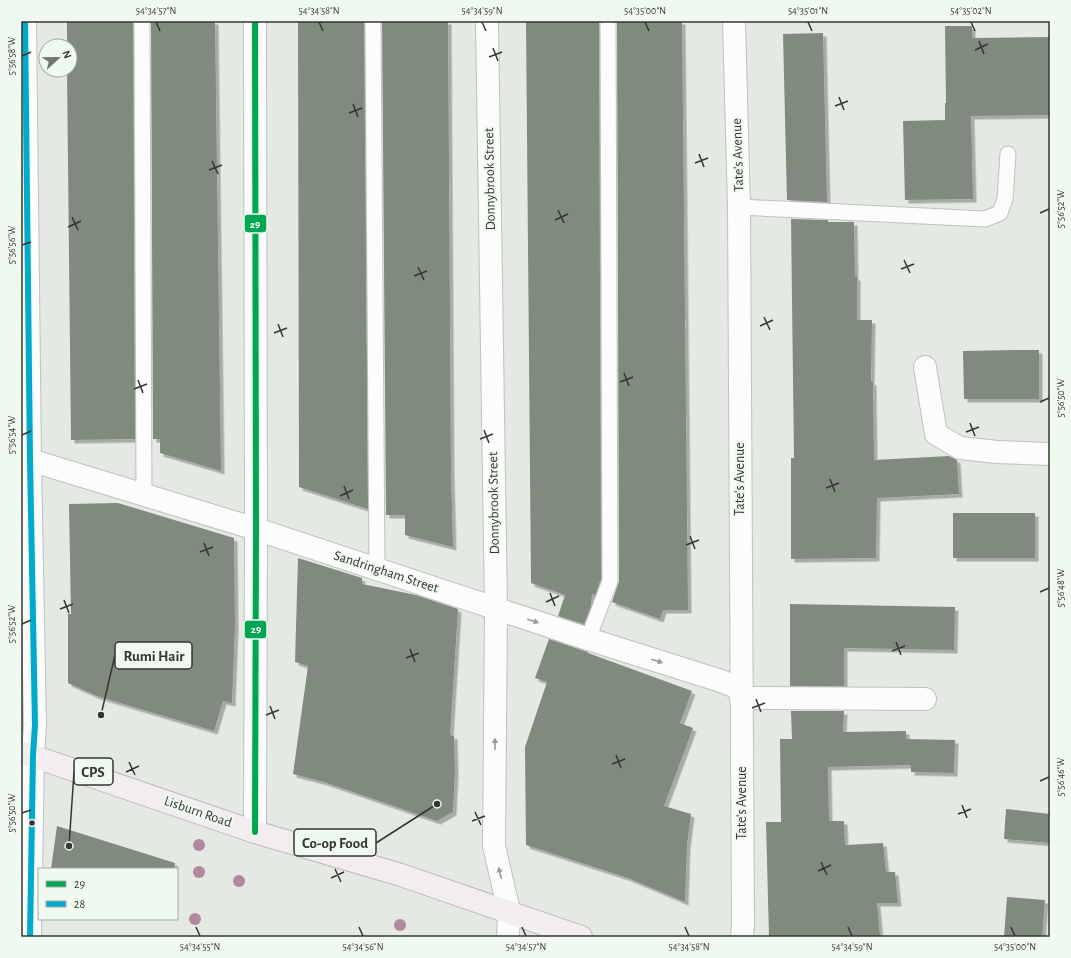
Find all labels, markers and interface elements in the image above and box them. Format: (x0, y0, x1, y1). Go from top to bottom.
text: 54°34'57"N (136, 6, 176, 16)
text: 54°34'58"N (298, 6, 340, 16)
text: 54°34'59"N (461, 6, 503, 16)
text: 54°35'00"N (624, 6, 666, 16)
text: 54°35'01"N (788, 6, 828, 16)
text: 54°35'02"N (950, 6, 992, 16)
text: 5°56'58"W (7, 37, 17, 75)
north arrow (38, 38, 78, 78)
text: N (60, 49, 73, 60)
street label: Tate's Avenue (730, 118, 746, 192)
street label: Donnybrook Street (482, 127, 498, 230)
text: 5°56'52"W (1056, 190, 1066, 228)
line badge: 29 (244, 214, 267, 233)
text: 29 (250, 219, 260, 230)
text: 5°56'56"W (7, 226, 17, 264)
text: 5°56'50"W (1056, 378, 1066, 417)
text: 5°56'54"W (7, 416, 17, 454)
street label: Tate's Avenue (733, 442, 747, 516)
street label: Donnybrook Street (486, 451, 502, 554)
street label: Sandringham Street (332, 548, 441, 596)
text: 5°56'48"W (1056, 568, 1066, 608)
text: 5°56'52"W (7, 605, 17, 643)
one-way arrow (527, 618, 539, 624)
line badge: 29 (244, 620, 267, 639)
text: 29 (251, 624, 261, 635)
callout: Rumi Hair (115, 642, 192, 669)
text: Rumi Hair (123, 649, 185, 664)
one-way arrow (651, 658, 663, 664)
one-way arrow (492, 737, 498, 750)
text: 5°56'46"W (1056, 757, 1066, 797)
callout: CPS (74, 758, 113, 785)
text: CPS (81, 765, 105, 780)
street label: Tate's Avenue (735, 766, 749, 840)
text: 5°56'50"W (7, 793, 17, 832)
street label: Lisburn Road (162, 794, 234, 830)
unlabelled marker (27, 818, 37, 828)
callout: Co-op Food (294, 829, 376, 856)
text: Co-op Food (302, 836, 368, 851)
one-way arrow (497, 867, 503, 880)
legend (38, 868, 178, 920)
text: 29 (74, 878, 85, 890)
text: 28 (74, 898, 85, 910)
text: 54°34'55"N (180, 942, 220, 952)
text: 54°34'56"N (342, 942, 384, 952)
text: 54°34'57"N (506, 942, 546, 952)
text: 54°34'58"N (668, 942, 710, 952)
text: 54°34'59"N (831, 942, 873, 952)
text: 54°35'00"N (994, 942, 1036, 952)

